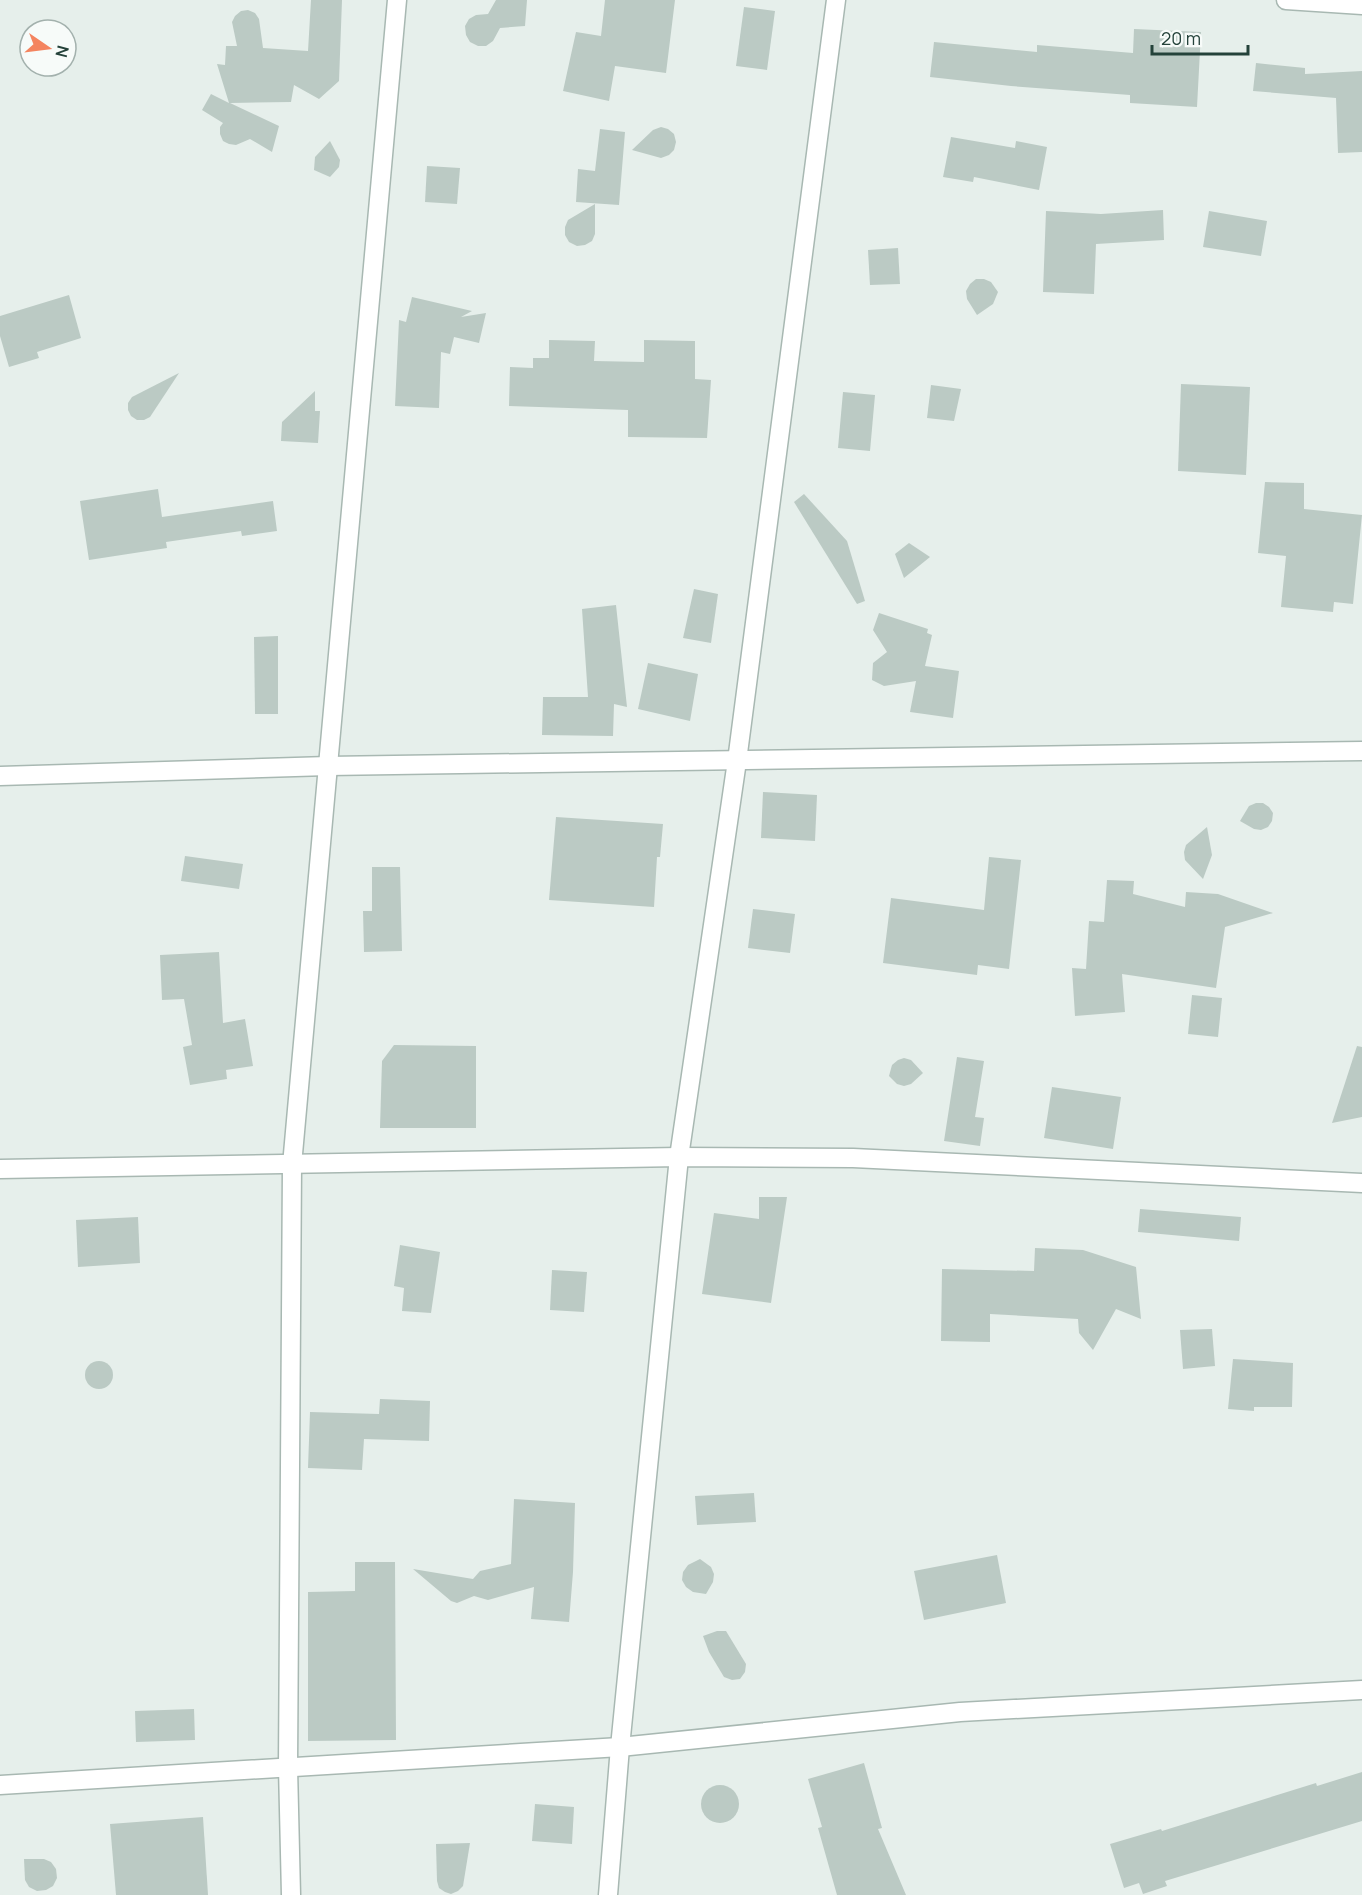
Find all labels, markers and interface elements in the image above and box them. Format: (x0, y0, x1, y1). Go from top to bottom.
north arrow (18, 18, 78, 78)
scale bar (1152, 18, 1248, 56)
text: 20 m (1161, 26, 1201, 50)
text: N (50, 43, 75, 60)

